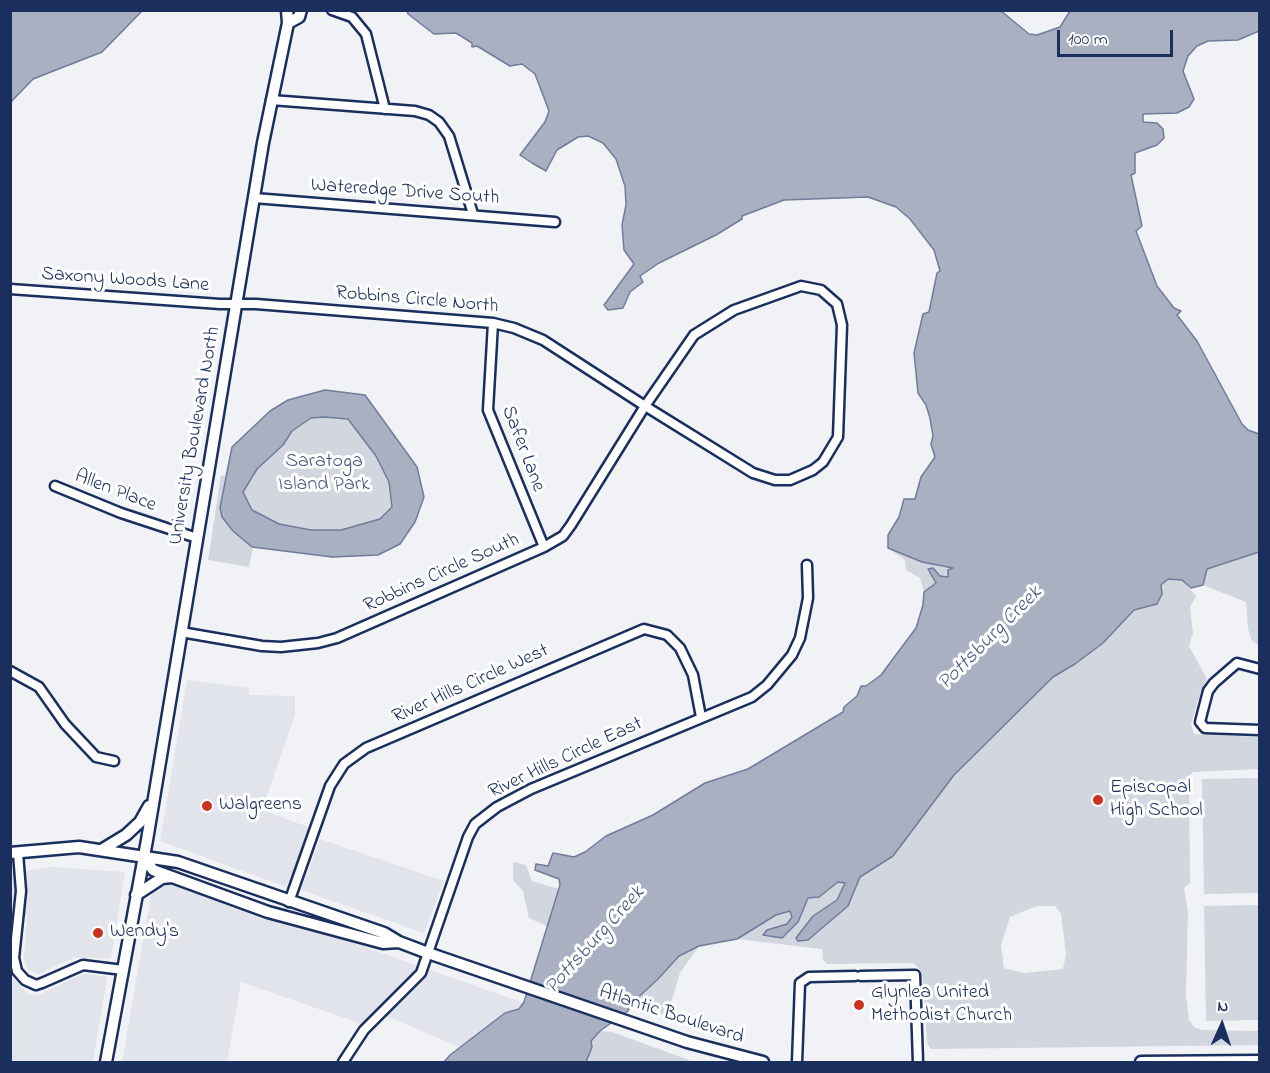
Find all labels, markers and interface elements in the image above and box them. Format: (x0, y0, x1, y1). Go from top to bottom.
scale bar (1060, 18, 1176, 56)
text: 100 m (1068, 27, 1108, 53)
street label: Wateredge Drive South (310, 174, 500, 212)
street label: Saxony Woods Lane (40, 263, 210, 299)
street label: Robbins Circle North (335, 282, 499, 320)
street label: University Boulevard North (165, 325, 227, 547)
street label: Safer Lane (495, 403, 549, 495)
park label: Saratoga Island Park (278, 451, 370, 498)
street label: Allen Place (71, 466, 159, 518)
street label: Robbins Circle South (360, 529, 524, 619)
water label: Pottsburg Creek (934, 582, 1048, 696)
street label: River Hills Circle West (389, 640, 553, 730)
street label: River Hills Circle East (485, 713, 647, 805)
place label: Episcopal High School (1110, 777, 1203, 824)
marker: Episcopal High School (1091, 793, 1105, 807)
place label: Walgreens (219, 794, 302, 818)
marker: Walgreens (200, 799, 214, 813)
water label: Pottsburg Creek (541, 882, 651, 1000)
place label: Wendy's (110, 921, 179, 945)
marker: Wendy's (91, 926, 105, 940)
street label: Atlantic Boulevard (596, 981, 746, 1051)
place label: Glynlea United Methodist Church (871, 982, 1012, 1029)
north arrow (1192, 995, 1252, 1055)
text: N (1217, 995, 1229, 1019)
marker: Glynlea United Methodist Church (852, 998, 866, 1012)

